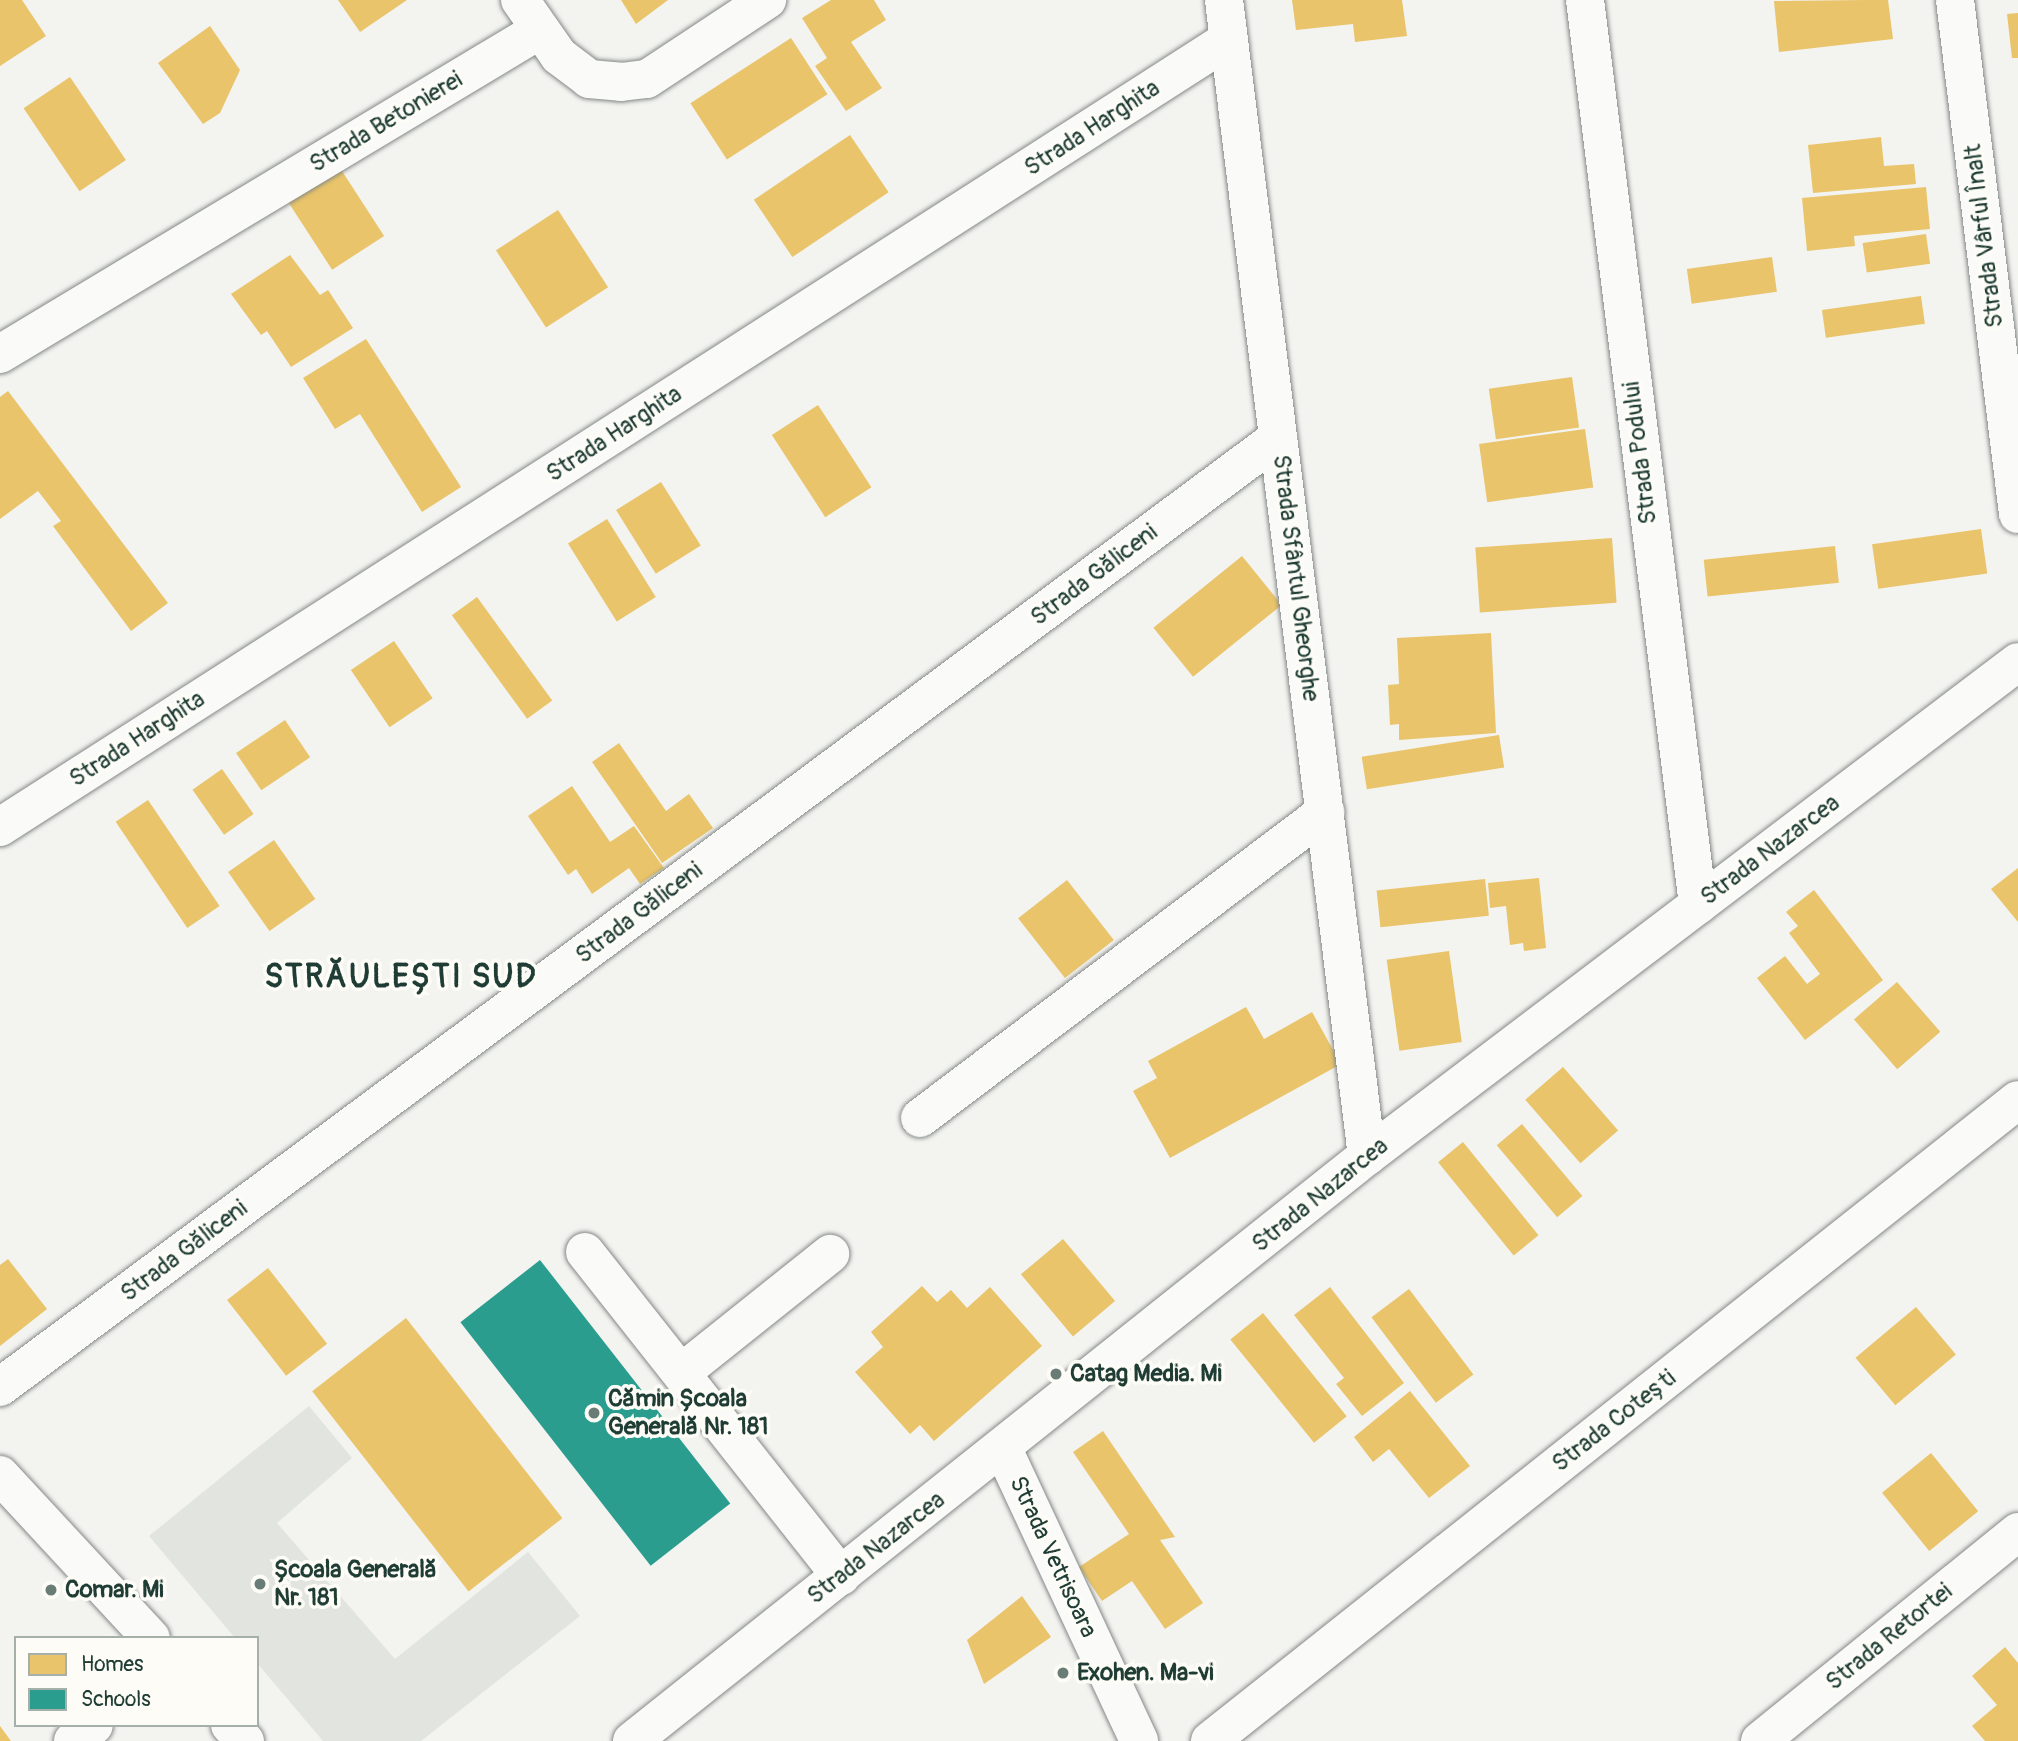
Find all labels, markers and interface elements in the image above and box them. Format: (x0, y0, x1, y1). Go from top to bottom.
street label: Strada Betonierei (304, 65, 468, 179)
street label: Strada Harghita (1019, 74, 1165, 182)
street label: Strada Vârful Înalt (1958, 143, 2010, 329)
street label: Strada Harghita (541, 380, 687, 488)
street label: Strada Podului (1617, 380, 1663, 526)
street label: Strada Sfântul Gheorghe (1267, 453, 1325, 703)
street label: Strada Găliceni (1025, 518, 1163, 632)
street label: Strada Harghita (64, 685, 210, 793)
street label: Strada Nazarcea (1695, 788, 1845, 912)
street label: Strada Găliceni (570, 856, 708, 970)
district label: STRĂULEȘTI SUD (266, 958, 536, 996)
street label: Strada Nazarcea (1246, 1131, 1394, 1259)
street label: Strada Găliceni (115, 1194, 253, 1308)
place label: Catag Media. Mi (1070, 1360, 1222, 1388)
street label: Strada Cotești (1546, 1364, 1682, 1478)
marker: Catag Media. Mi (1048, 1366, 1064, 1382)
place label: Cămin Școala Generală Nr. 181 (608, 1385, 768, 1441)
marker: Cămin Școala Generală Nr. 181 (586, 1405, 602, 1421)
street label: Strada Vetrisoara (1003, 1472, 1103, 1642)
street label: Strada Nazarcea (802, 1485, 950, 1611)
place label: Școala Generală Nr. 181 (274, 1556, 437, 1612)
place label: Comar. Mi (65, 1576, 164, 1604)
marker: Școala Generală Nr. 181 (252, 1576, 268, 1592)
street label: Strada Retortei (1820, 1577, 1958, 1697)
marker: Comar. Mi (43, 1582, 59, 1598)
legend (14, 1636, 259, 1727)
text: Homes (81, 1651, 143, 1678)
place label: Exohen. Ma-vi (1077, 1659, 1214, 1687)
marker: Exohen. Ma-vi (1055, 1665, 1071, 1681)
text: Schools (81, 1686, 151, 1713)

